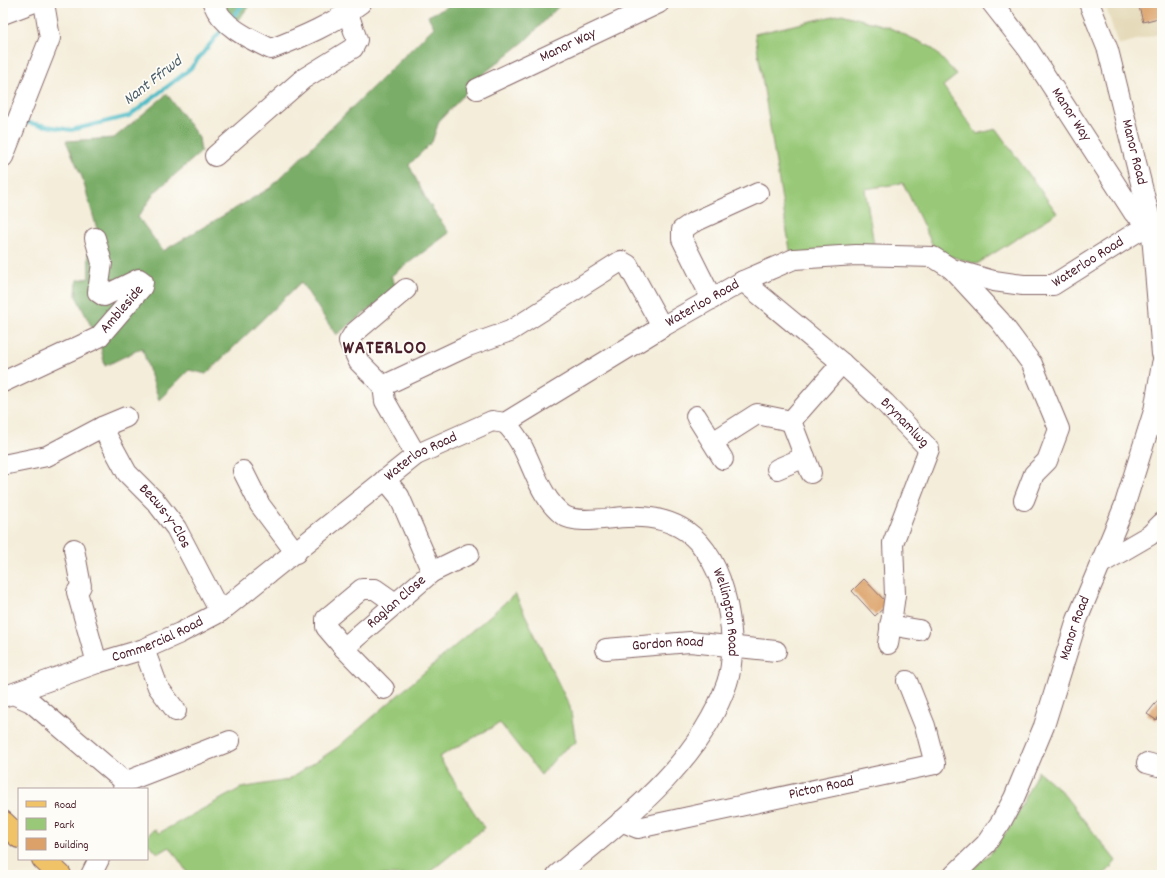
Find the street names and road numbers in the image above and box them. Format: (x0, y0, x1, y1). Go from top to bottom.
street label: Manor Way (536, 23, 601, 69)
street label: Manor Way (1045, 84, 1097, 147)
street label: Manor Road (1115, 117, 1152, 187)
street label: Waterloo Road (1048, 232, 1129, 294)
street label: Waterloo Road (662, 274, 744, 334)
street label: Ambleside (95, 280, 150, 339)
street label: Brynamlwg (875, 392, 934, 453)
street label: Waterloo Road (380, 427, 461, 487)
street label: Becws-y-Clos (133, 479, 196, 553)
street label: Wellington Road (706, 565, 743, 657)
street label: Raglan Close (362, 570, 432, 634)
street label: Manor Road (1054, 593, 1097, 663)
street label: Commercial Road (109, 611, 208, 669)
street label: Gordon Road (631, 631, 705, 658)
street label: Picton Road (787, 771, 856, 806)

